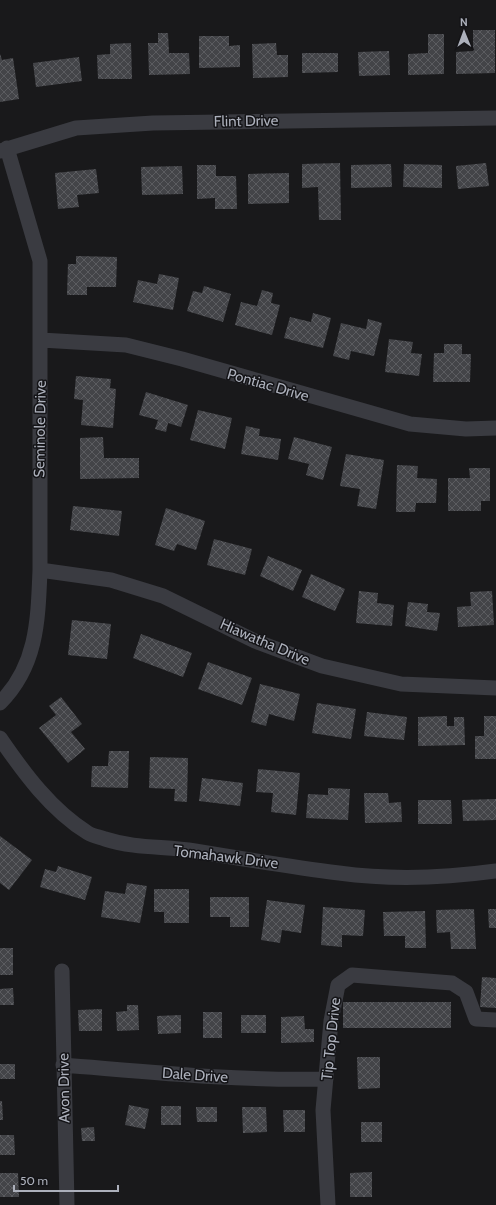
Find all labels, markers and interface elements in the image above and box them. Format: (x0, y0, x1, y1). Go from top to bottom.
north arrow (444, 12, 484, 52)
text: N (460, 15, 468, 29)
street label: Flint Drive (213, 111, 279, 131)
street label: Pontiac Drive (225, 365, 311, 405)
street label: Seminole Drive (30, 380, 50, 478)
street label: Hiawatha Drive (217, 615, 313, 669)
street label: Tomahawk Drive (173, 842, 280, 872)
street label: Tip Top Drive (318, 996, 344, 1081)
street label: Avon Drive (54, 1053, 74, 1123)
street label: Dale Drive (161, 1064, 229, 1086)
scale bar (14, 1167, 118, 1193)
text: 50 m (20, 1173, 48, 1188)

